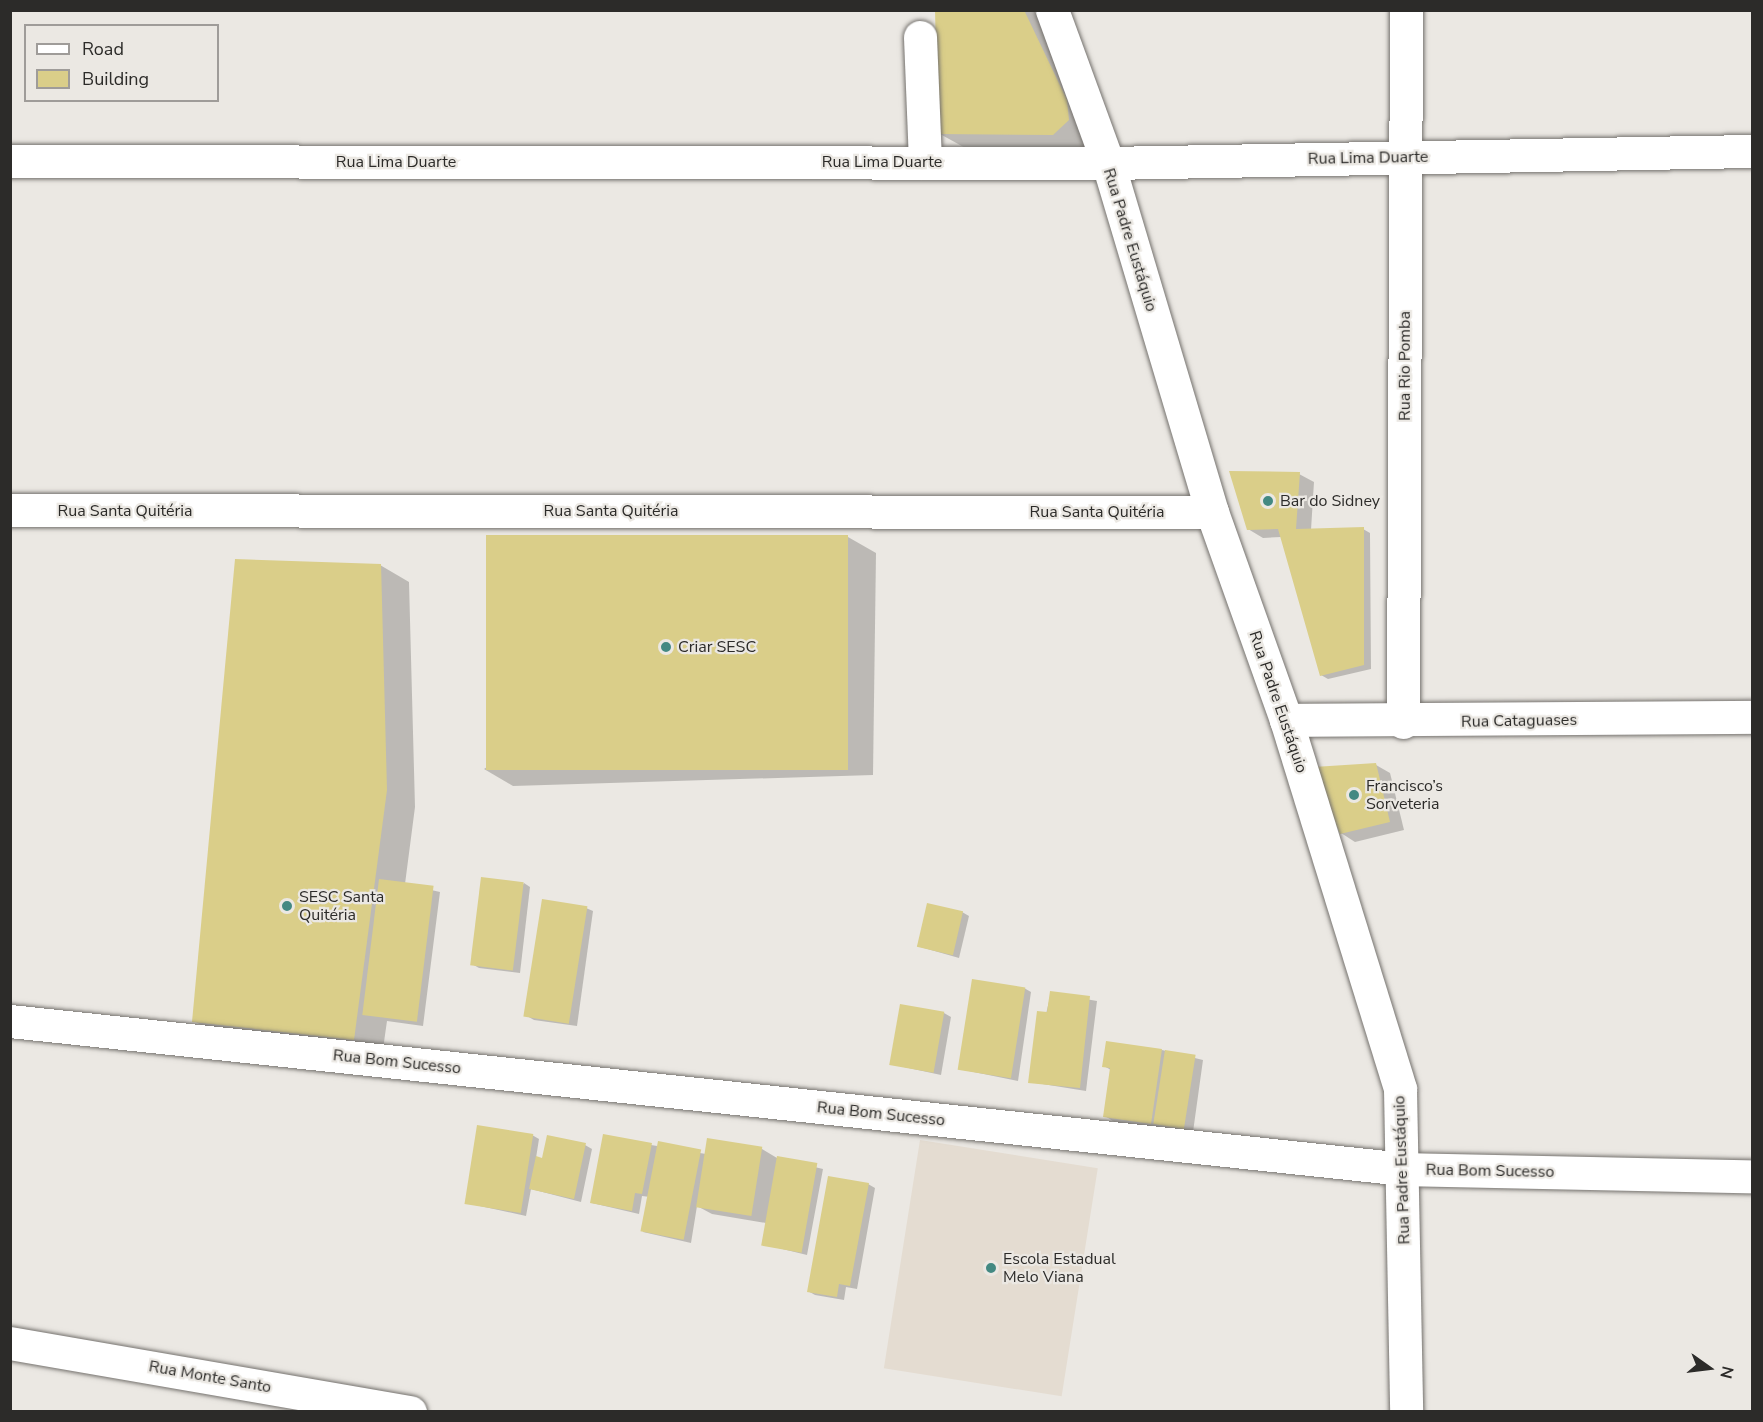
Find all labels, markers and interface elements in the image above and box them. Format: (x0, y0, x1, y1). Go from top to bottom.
legend (24, 24, 219, 102)
text: Road (82, 37, 124, 61)
text: Building (82, 67, 149, 91)
street label: Rua Lima Duarte (1308, 147, 1428, 169)
street label: Rua Lima Duarte (336, 152, 456, 172)
street label: Rua Lima Duarte (822, 152, 942, 172)
street label: Rua Padre Eustáquio (1099, 166, 1161, 314)
street label: Rua Rio Pomba (1395, 311, 1415, 421)
place label: Bar do Sidney (1280, 491, 1380, 511)
marker: Bar do Sidney (1261, 494, 1275, 508)
street label: Rua Santa Quitéria (58, 501, 192, 521)
street label: Rua Santa Quitéria (544, 501, 678, 521)
street label: Rua Santa Quitéria (1030, 502, 1164, 522)
street label: Rua Padre Eustáquio (1245, 628, 1311, 776)
place label: Criar SESC (678, 637, 756, 657)
marker: Criar SESC (659, 640, 673, 654)
street label: Rua Cataguases (1461, 710, 1577, 732)
place label: Francisco’s Sorveteria (1366, 776, 1443, 814)
marker: Francisco’s Sorveteria (1347, 788, 1361, 802)
place label: SESC Santa Quitéria (299, 887, 384, 925)
marker: SESC Santa Quitéria (280, 899, 294, 913)
street label: Rua Bom Sucesso (332, 1046, 462, 1078)
street label: Rua Padre Eustáquio (1390, 1095, 1414, 1245)
street label: Rua Bom Sucesso (816, 1098, 946, 1130)
street label: Rua Bom Sucesso (1426, 1160, 1554, 1182)
place label: Escola Estadual Melo Viana (1003, 1249, 1116, 1287)
marker: Escola Estadual Melo Viana (984, 1261, 998, 1275)
north arrow (1679, 1338, 1739, 1398)
street label: Rua Monte Santo (147, 1357, 273, 1397)
text: N (1714, 1364, 1739, 1381)

